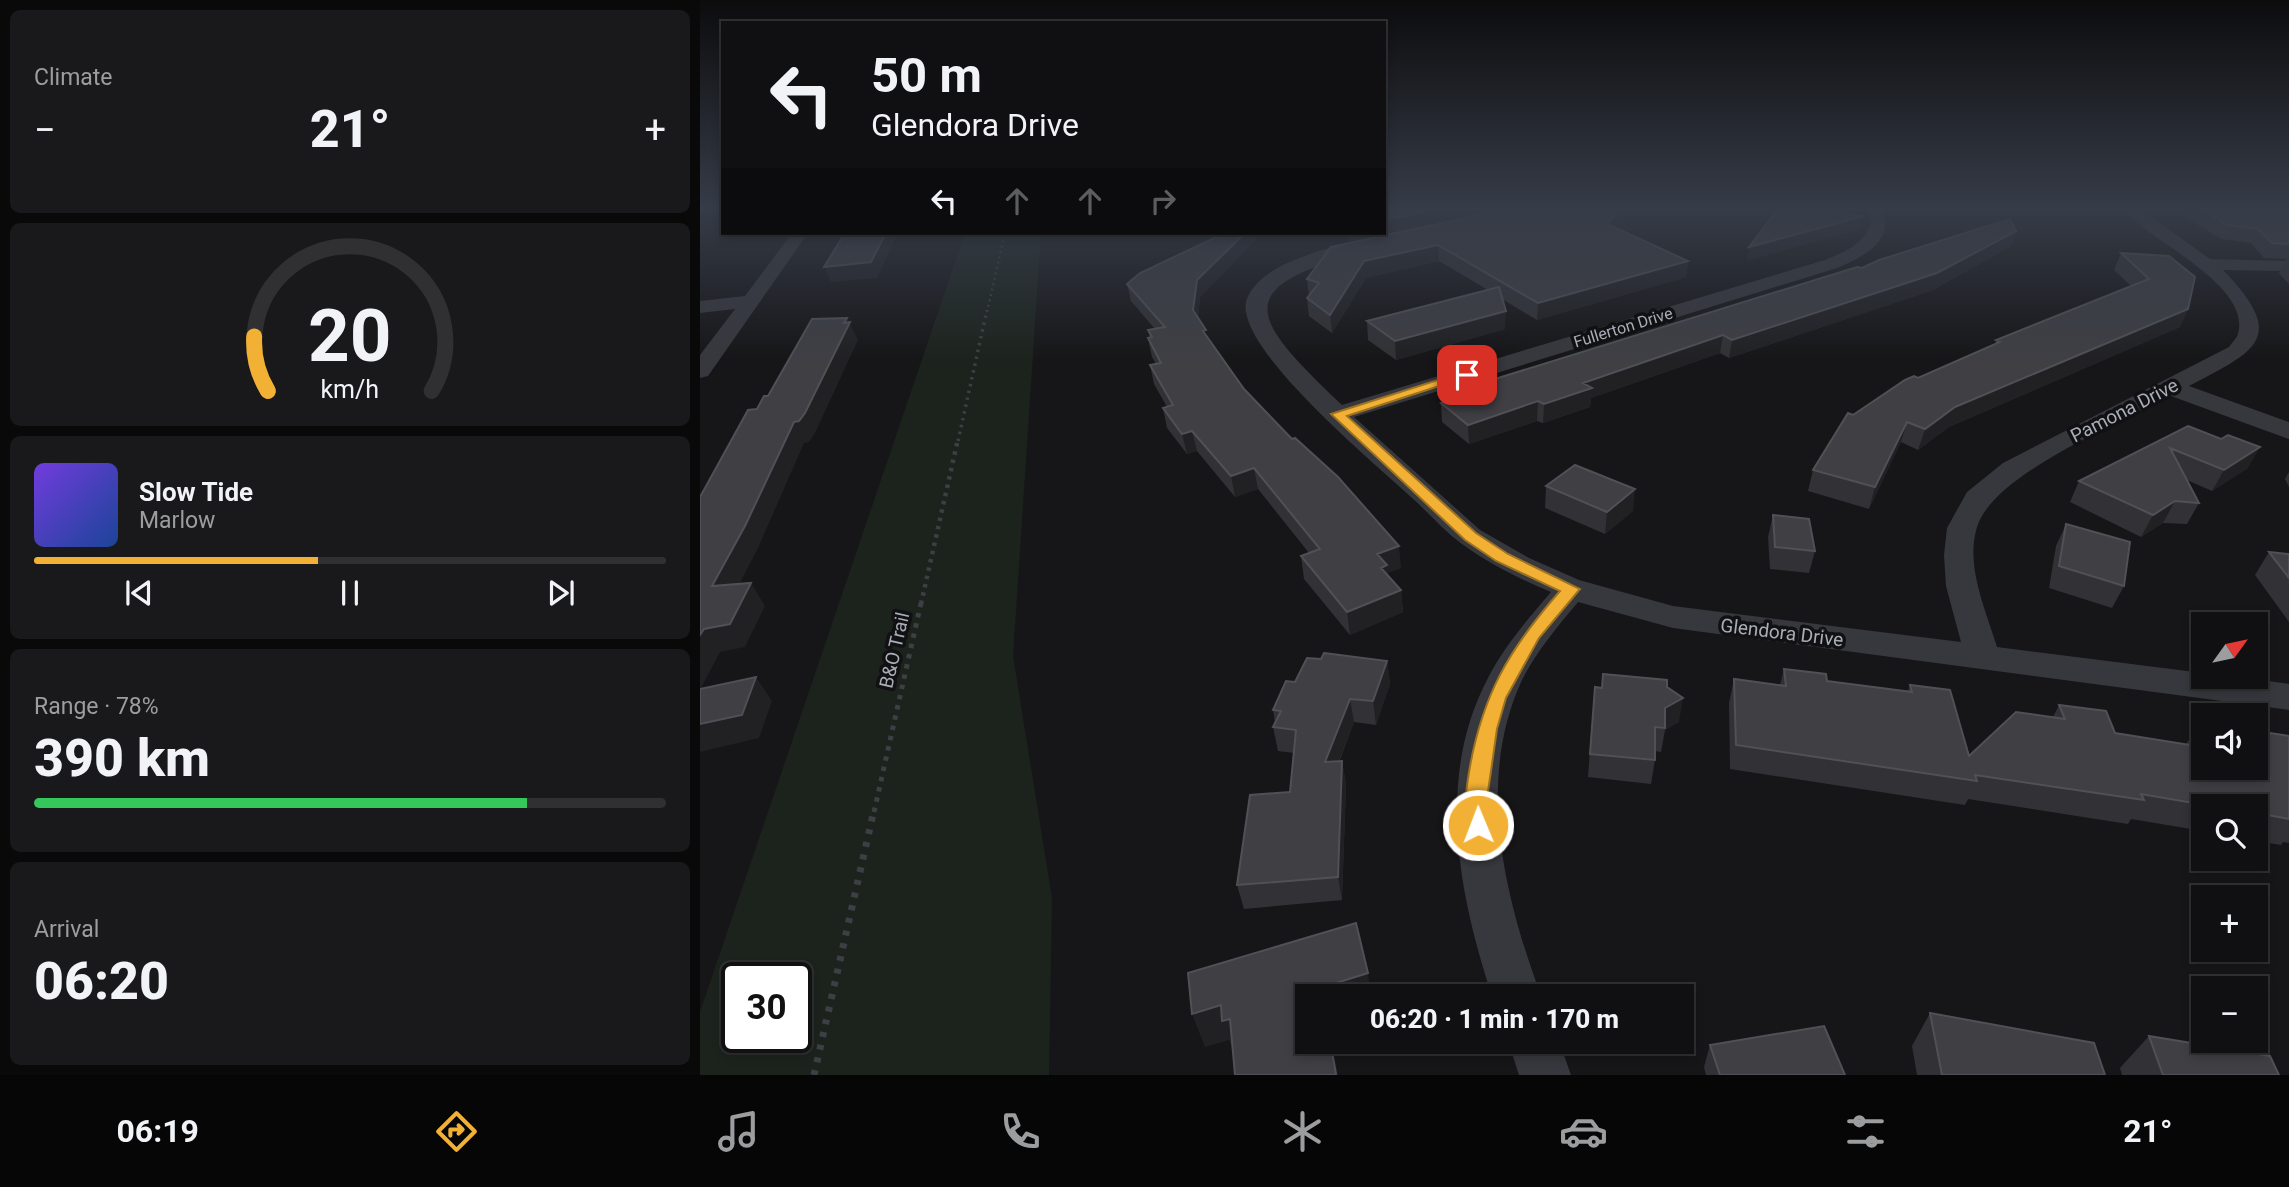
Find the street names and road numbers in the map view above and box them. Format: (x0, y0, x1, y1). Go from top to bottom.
street label: Fullerton Drive (1571, 303, 1675, 352)
street label: Pamona Drive (2066, 373, 2182, 447)
street label: B&O Trail (875, 610, 914, 690)
street label: Glendora Drive (1719, 614, 1845, 651)

